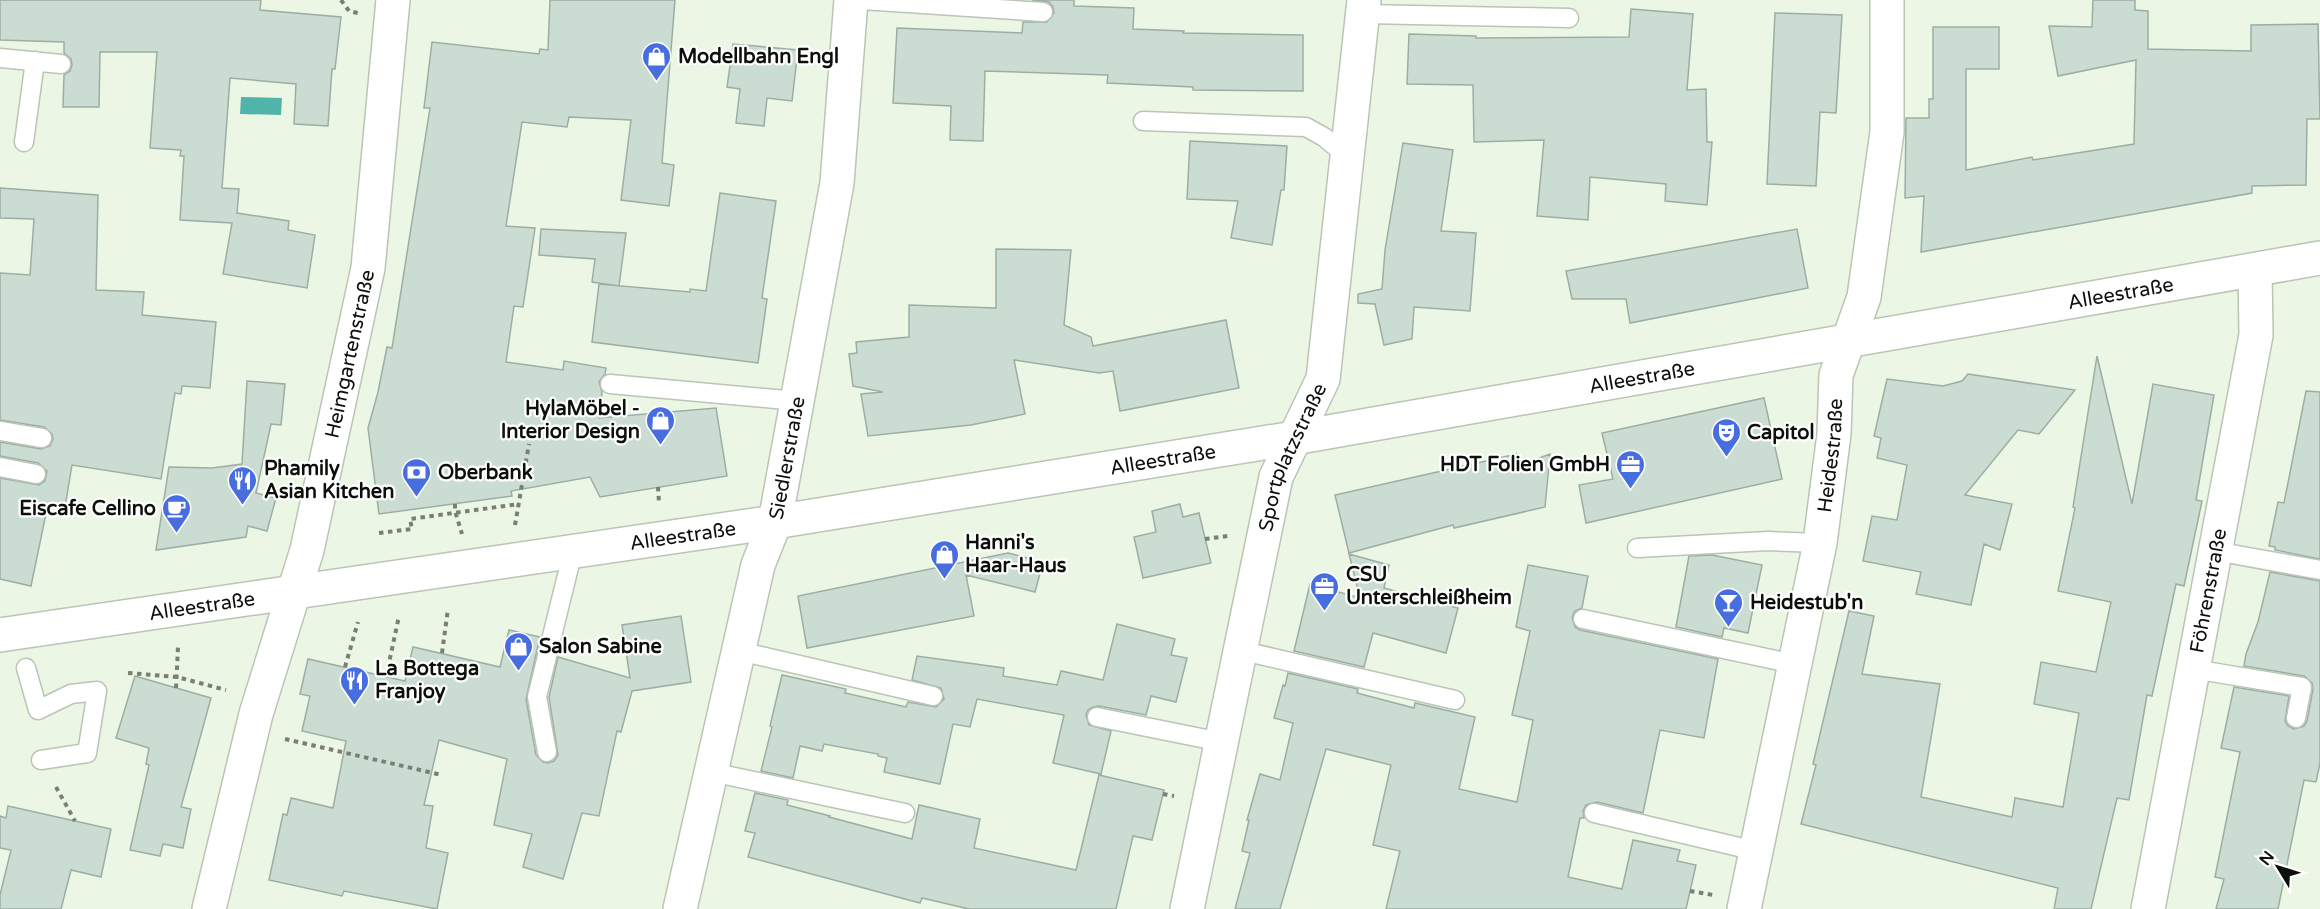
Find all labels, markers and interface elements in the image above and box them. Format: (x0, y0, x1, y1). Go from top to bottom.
shop icon: Modellbahn Engl (641, 40, 673, 82)
place label: Modellbahn Engl (678, 45, 839, 69)
street label: Heimgartenstraße (321, 268, 380, 441)
street label: Alleestraße (2066, 273, 2175, 315)
street label: Alleestraße (1587, 357, 1697, 399)
street label: Sportplatzstraße (1254, 379, 1332, 534)
street label: Siedlerstraße (765, 395, 811, 522)
place label: HylaMöbel - Interior Design (501, 397, 640, 444)
street label: Heidestraße (1813, 398, 1848, 514)
shop icon: HylaMöbel - Interior Design (645, 404, 677, 446)
theatre icon: Capitol (1710, 416, 1742, 458)
place label: Capitol (1747, 421, 1814, 445)
street label: Alleestraße (1108, 440, 1218, 481)
office icon: HDT Folien GmbH (1615, 448, 1647, 490)
place label: HDT Folien GmbH (1440, 453, 1610, 477)
bank icon: Oberbank (401, 456, 433, 498)
place label: Phamily Asian Kitchen (264, 457, 394, 504)
place label: Oberbank (438, 461, 533, 485)
restaurant icon: Phamily Asian Kitchen (227, 464, 259, 506)
cafe icon: Eiscafe Cellino (161, 492, 193, 534)
place label: Eiscafe Cellino (19, 497, 156, 521)
street label: Alleestraße (628, 517, 738, 556)
street label: Föhrenstraße (2185, 527, 2232, 655)
place label: Hanni's Haar-Haus (965, 531, 1067, 578)
shop icon: Hanni's Haar-Haus (928, 538, 960, 580)
place label: CSU Unterschleißheim (1346, 563, 1512, 610)
office icon: CSU Unterschleißheim (1309, 570, 1341, 612)
bar icon: Heidestub'n (1713, 586, 1745, 628)
street label: Alleestraße (147, 587, 257, 626)
place label: Heidestub'n (1750, 591, 1863, 615)
shop icon: Salon Sabine (502, 630, 534, 672)
place label: Salon Sabine (539, 635, 662, 659)
place label: La Bottega Franjoy (375, 657, 479, 704)
restaurant icon: La Bottega Franjoy (338, 664, 370, 706)
north arrow (2248, 837, 2308, 897)
text: N (2255, 847, 2279, 870)

